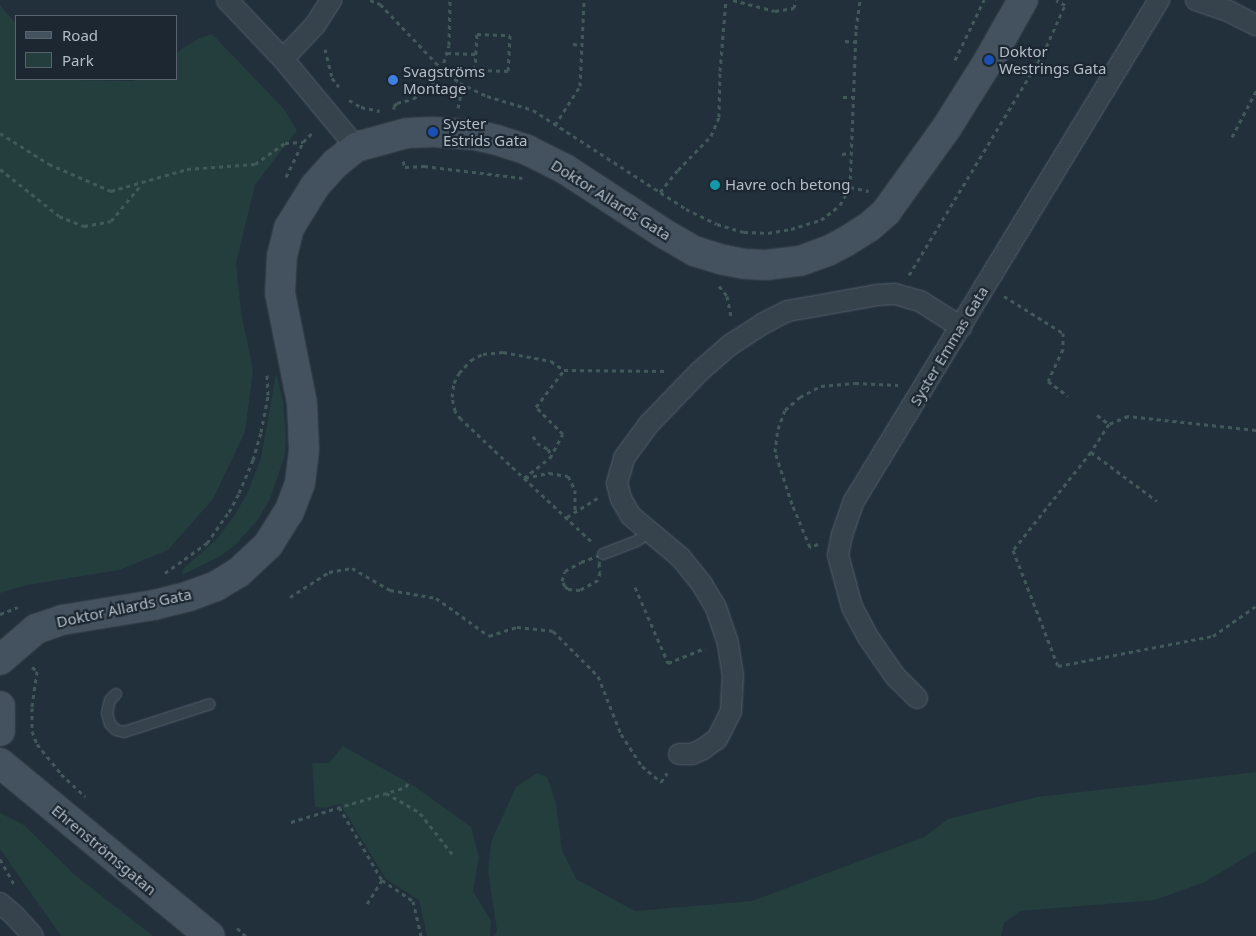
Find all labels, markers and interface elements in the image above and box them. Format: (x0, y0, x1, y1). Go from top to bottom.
legend (15, 15, 178, 80)
text: Road (62, 25, 98, 45)
place label: Doktor Westrings Gata (999, 42, 1107, 77)
text: Park (62, 50, 94, 70)
marker: Doktor Westrings Gata (983, 54, 995, 66)
place label: Svagströms Montage (403, 62, 485, 97)
marker: Svagströms Montage (387, 74, 399, 86)
place label: Syster Estrids Gata (443, 114, 527, 149)
marker: Syster Estrids Gata (427, 126, 439, 138)
street label: Doktor Allards Gata (548, 156, 674, 244)
place label: Havre och betong (725, 176, 851, 194)
marker: Havre och betong (709, 179, 721, 191)
street label: Syster Emmas Gata (906, 283, 992, 409)
street label: Doktor Allards Gata (55, 585, 193, 631)
street label: Ehrenströmsgatan (48, 801, 160, 899)

